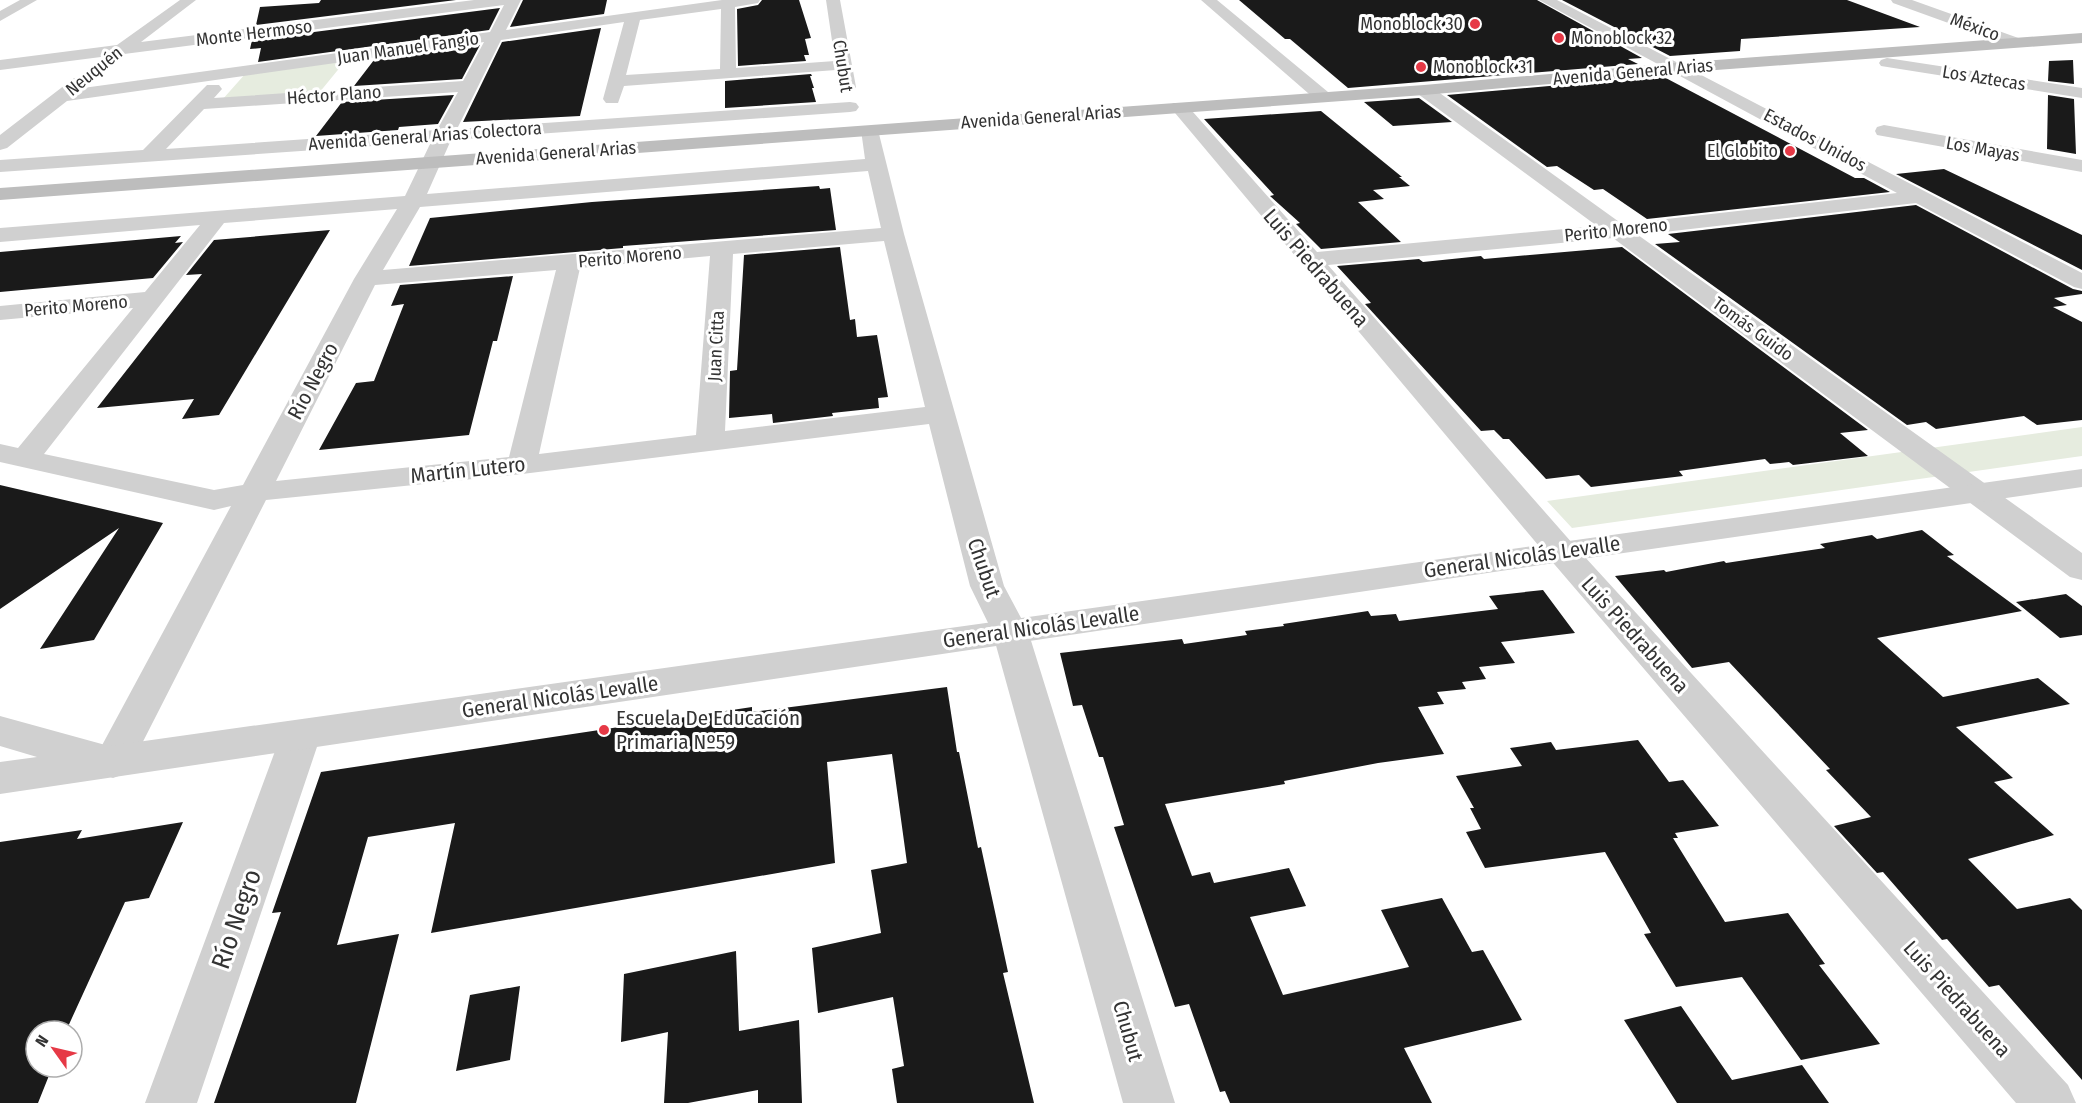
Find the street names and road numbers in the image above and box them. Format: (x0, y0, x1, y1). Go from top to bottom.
street label: México (1947, 8, 2003, 46)
street label: Monte Hermoso (195, 15, 313, 51)
street label: Juan Manuel Fangio (336, 27, 480, 69)
street label: Chubut (828, 38, 858, 94)
street label: Neuquén (61, 41, 127, 101)
street label: Avenida General Arias (1552, 54, 1714, 90)
street label: Los Aztecas (1941, 61, 2027, 95)
street label: Héctor Plano (286, 81, 382, 109)
street label: Avenida General Arias (960, 100, 1122, 134)
street label: Estados Unidos (1760, 104, 1870, 176)
street label: Avenida General Arias Colectora (308, 117, 543, 155)
street label: Los Mayas (1944, 132, 2022, 166)
street label: Avenida General Arias (475, 136, 637, 170)
street label: Luis Piedrabuena (1258, 204, 1374, 332)
street label: Perito Moreno (1563, 214, 1669, 246)
street label: Perito Moreno (577, 242, 683, 272)
street label: Perito Moreno (23, 291, 129, 321)
street label: Tomás Guido (1708, 292, 1798, 366)
street label: Juan Citta (703, 310, 729, 382)
street label: Río Negro (282, 338, 344, 424)
street label: Martín Lutero (409, 451, 527, 489)
street label: General Nicolás Levalle (1422, 530, 1622, 584)
street label: Chubut (962, 535, 1006, 601)
street label: Luis Piedrabuena (1576, 571, 1694, 699)
street label: General Nicolás Levalle (941, 600, 1141, 654)
street label: General Nicolás Levalle (460, 670, 660, 724)
street label: Río Negro (205, 865, 268, 973)
street label: Luis Piedrabuena (1898, 935, 2016, 1063)
street label: Chubut (1107, 998, 1149, 1064)

